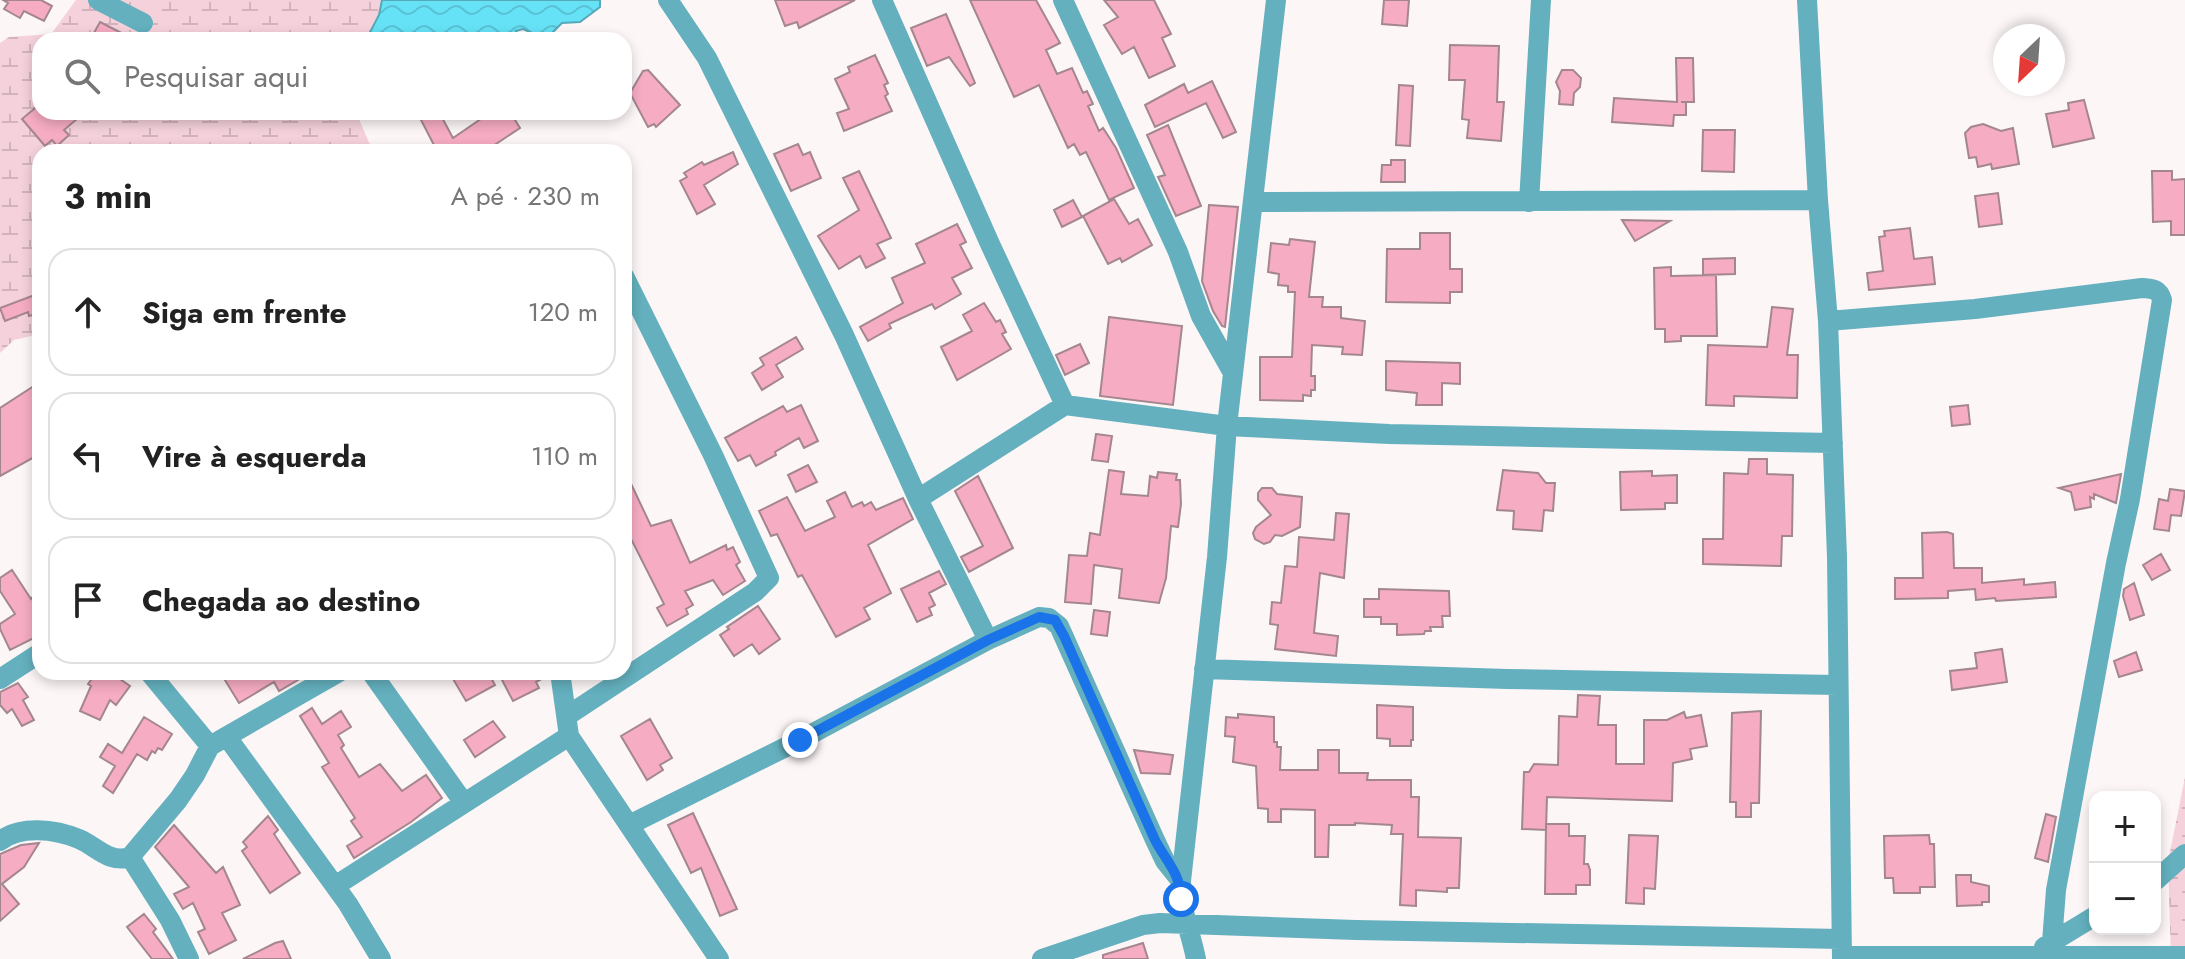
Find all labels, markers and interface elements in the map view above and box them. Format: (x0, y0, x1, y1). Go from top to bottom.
north arrow (1993, 24, 2065, 96)
search box (32, 32, 632, 120)
icon: search (60, 54, 104, 98)
text: Pesquisar aqui (124, 55, 309, 98)
text: 3 min (64, 172, 152, 221)
text: A pé · 230 m (451, 177, 600, 215)
icon: ahead (66, 290, 110, 334)
text: Siga em frente (142, 291, 347, 334)
text: 120 m (528, 293, 598, 331)
icon: left (66, 434, 110, 478)
text: Vire à esquerda (142, 435, 367, 478)
text: 110 m (531, 437, 598, 475)
icon: arrive (66, 578, 110, 622)
text: Chegada ao destino (142, 579, 420, 622)
route end (782, 722, 818, 758)
map controls (2089, 791, 2161, 935)
button: + (2089, 791, 2161, 863)
button: − (2089, 863, 2161, 935)
route start (1163, 881, 1199, 917)

